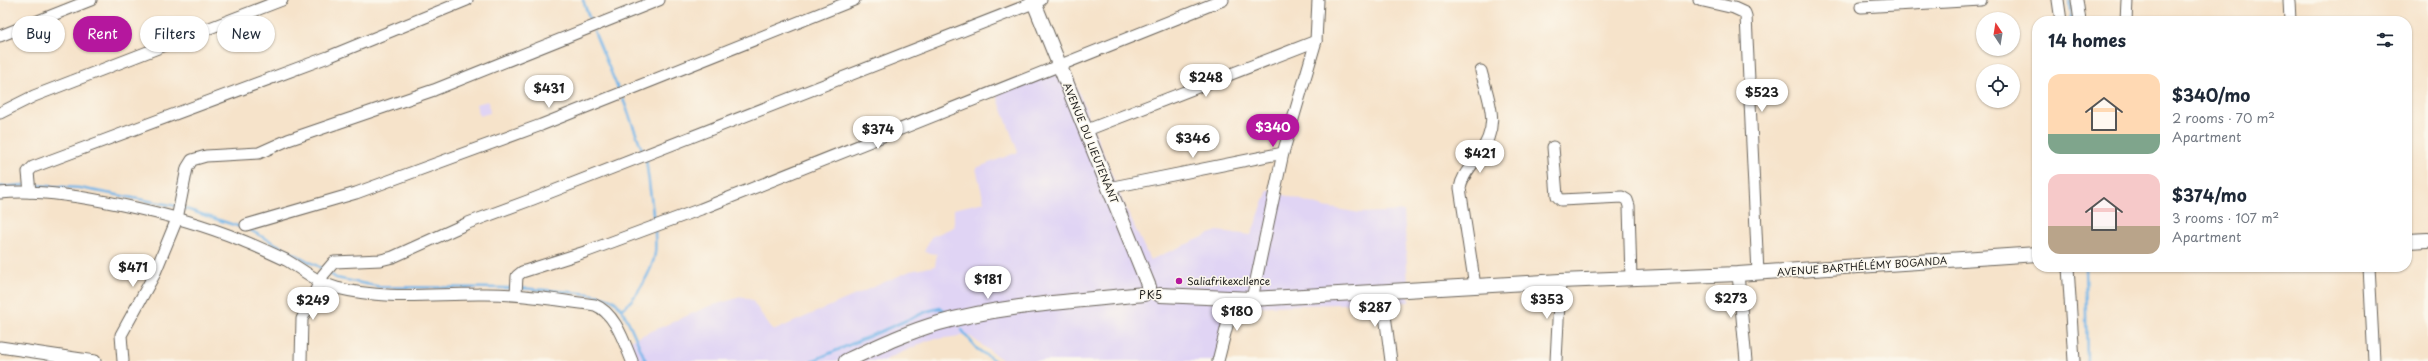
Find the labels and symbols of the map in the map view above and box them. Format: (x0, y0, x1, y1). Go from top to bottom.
north arrow (1976, 12, 2020, 56)
pin: $248 (1182, 64, 1230, 98)
pin: $431 (525, 75, 573, 109)
pin: $523 (1738, 79, 1786, 113)
street label: AVENUE DU LIEUTENANT (1060, 80, 1123, 206)
pin: $340 (1249, 114, 1297, 148)
pin: $374 (854, 116, 902, 150)
pin: $346 (1169, 125, 1217, 159)
pin: $421 (1456, 140, 1504, 174)
street label: AVENUE BARTHÉLÉMY BOGANDA (1776, 252, 1947, 279)
pin: $471 (109, 254, 157, 288)
pin: $181 (964, 266, 1012, 300)
place label: Saliafrikexcllence (1187, 273, 1271, 288)
marker: Saliafrikexcllence (1174, 276, 1184, 286)
pin: $273 (1707, 285, 1755, 319)
district label: PK5 (1139, 286, 1163, 303)
pin: $353 (1523, 286, 1571, 320)
pin: $249 (289, 287, 337, 321)
pin: $287 (1351, 294, 1399, 328)
pin: $180 (1213, 298, 1261, 332)

